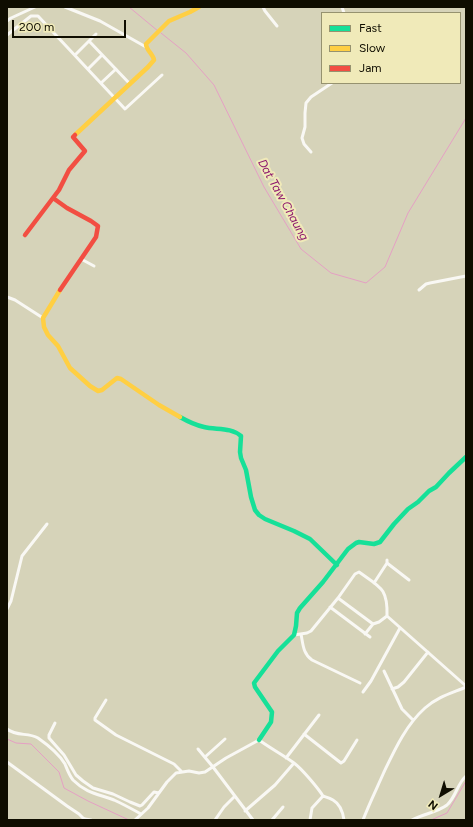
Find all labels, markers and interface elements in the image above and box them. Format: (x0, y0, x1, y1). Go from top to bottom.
scale bar (14, 12, 128, 38)
legend (321, 12, 461, 84)
text: 200 m (19, 20, 54, 34)
text: Fast (359, 21, 382, 35)
text: Slow (359, 41, 385, 55)
text: Jam (359, 61, 382, 75)
water label: Dat Taw Chaung (255, 157, 311, 243)
north arrow (421, 775, 461, 815)
text: N (426, 797, 441, 813)

